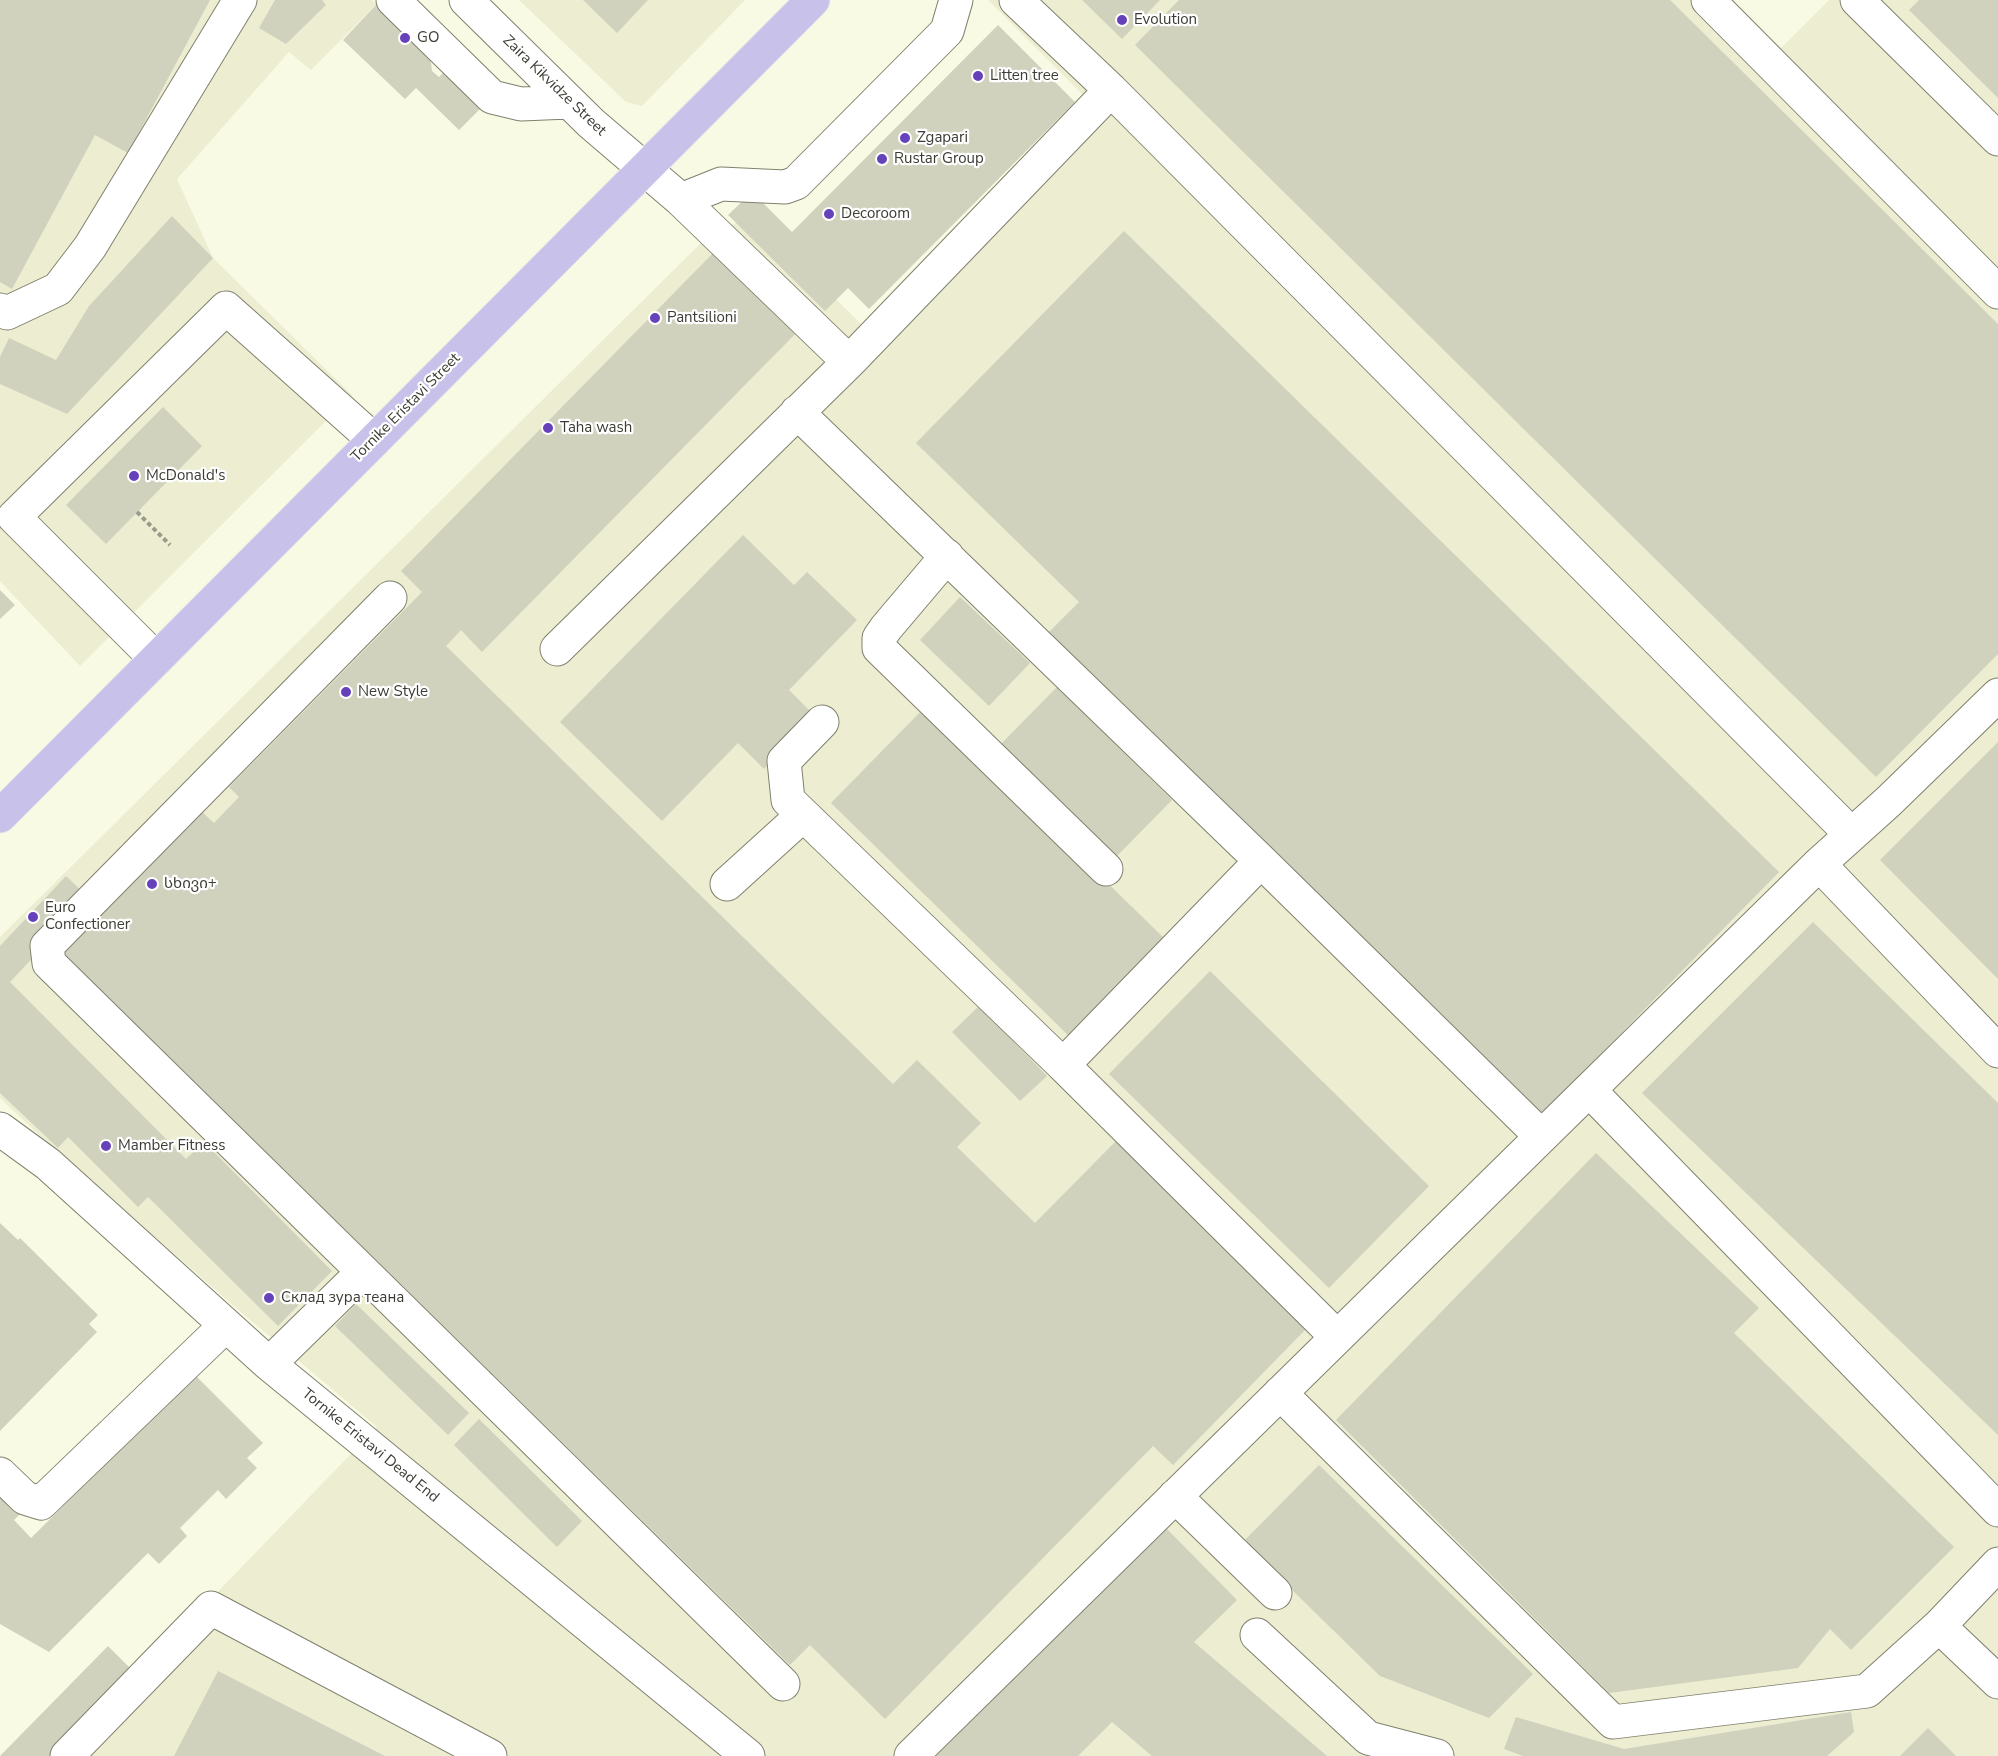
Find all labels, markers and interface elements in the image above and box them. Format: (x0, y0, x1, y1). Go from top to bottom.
place label: Evolution (1134, 11, 1197, 29)
marker: Evolution (1115, 13, 1129, 27)
place label: GO (417, 29, 439, 47)
marker: GO (398, 31, 412, 45)
street label: Zaira Kikvidze Street (499, 32, 609, 140)
place label: Litten tree (990, 67, 1059, 85)
marker: Litten tree (971, 69, 985, 83)
place label: Zgapari (917, 129, 968, 147)
marker: Zgapari (898, 131, 912, 145)
place label: Rustar Group (894, 150, 984, 168)
marker: Rustar Group (875, 152, 889, 166)
place label: Decoroom (841, 205, 910, 223)
marker: Decoroom (822, 207, 836, 221)
place label: Pantsilioni (667, 309, 737, 327)
marker: Pantsilioni (648, 311, 662, 325)
street label: Tornike Eristavi Street (348, 350, 464, 466)
place label: Taha wash (560, 419, 632, 437)
marker: Taha wash (541, 421, 555, 435)
place label: McDonald's (146, 467, 225, 485)
marker: McDonald's (127, 469, 141, 483)
place label: New Style (358, 683, 428, 701)
marker: New Style (339, 685, 353, 699)
place label: სხივი+ (164, 875, 217, 893)
marker: სხივი+ (145, 877, 159, 891)
place label: Euro Confectioner (45, 899, 130, 934)
marker: Euro Confectioner (26, 910, 40, 924)
place label: Mamber Fitness (118, 1137, 225, 1155)
marker: Mamber Fitness (99, 1139, 113, 1153)
place label: Склад зура теана (281, 1289, 404, 1307)
marker: Склад зура теана (262, 1291, 276, 1305)
street label: Tornike Eristavi Dead End (298, 1385, 442, 1507)

